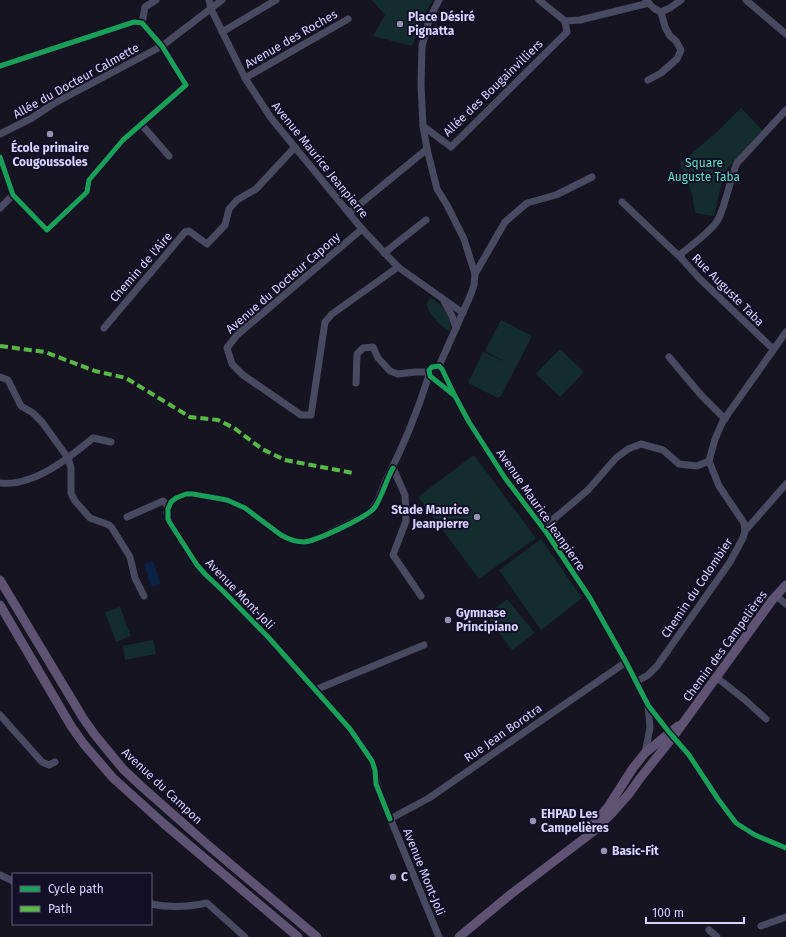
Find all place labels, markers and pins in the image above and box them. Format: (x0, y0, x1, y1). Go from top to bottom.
place label: Place Désiré Pignatta (408, 10, 475, 38)
marker: Place Désiré Pignatta (395, 19, 405, 29)
marker: École primaire Cougoussoles (45, 129, 55, 139)
place label: École primaire Cougoussoles (11, 139, 89, 169)
place label: Stade Maurice Jeanpierre (391, 503, 469, 531)
marker: Stade Maurice Jeanpierre (472, 512, 482, 522)
place label: Gymnase Principiano (456, 606, 518, 634)
marker: Gymnase Principiano (443, 615, 453, 625)
place label: EHPAD Les Campelières (541, 807, 609, 835)
marker: EHPAD Les Campelières (528, 816, 538, 826)
place label: Basic-Fit (612, 844, 659, 858)
marker: Basic-Fit (599, 846, 609, 856)
place label: C (401, 870, 408, 884)
marker: C (388, 872, 398, 882)

